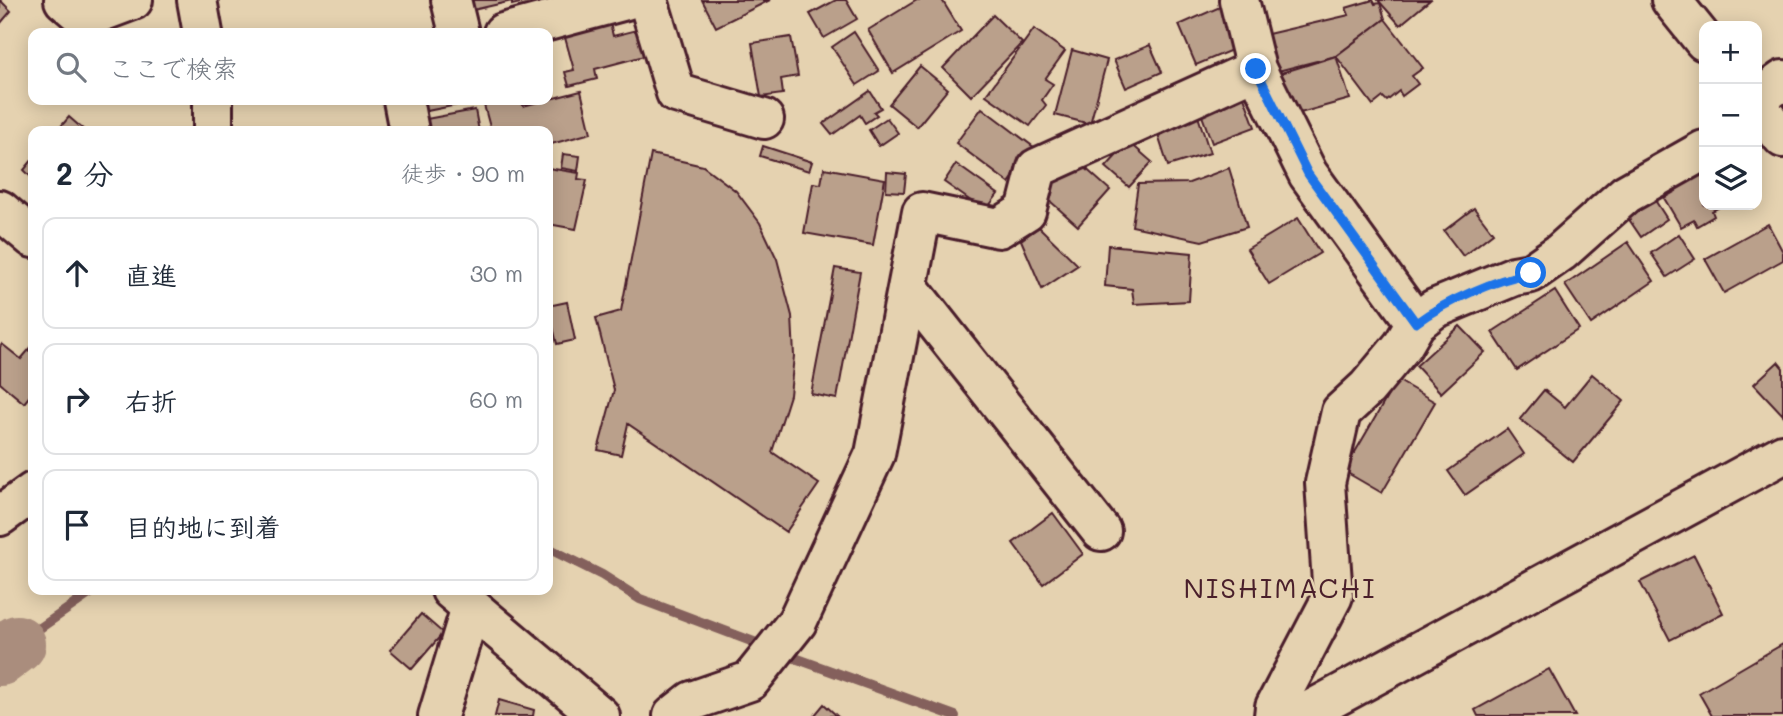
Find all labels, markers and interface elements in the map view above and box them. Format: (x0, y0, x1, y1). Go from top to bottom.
map controls (1699, 21, 1762, 210)
button: + (1699, 21, 1762, 84)
search box (28, 28, 553, 105)
icon: search (52, 48, 90, 86)
text: ここで検索 (108, 51, 238, 85)
route end (1240, 53, 1271, 84)
button: − (1699, 84, 1762, 147)
button: layers (1699, 147, 1762, 210)
text: 2 分 (56, 153, 114, 193)
text: 徒歩 · 90 m (401, 158, 525, 188)
icon: ahead (58, 254, 96, 292)
route start (1515, 257, 1546, 288)
text: 直進 (125, 258, 177, 292)
text: 30 m (470, 258, 523, 288)
icon: right (58, 380, 96, 418)
text: 右折 (125, 384, 177, 418)
text: 60 m (469, 384, 523, 414)
icon: arrive (58, 506, 96, 544)
text: 目的地に到着 (125, 510, 281, 544)
district label: NISHIMACHI (1183, 569, 1377, 605)

